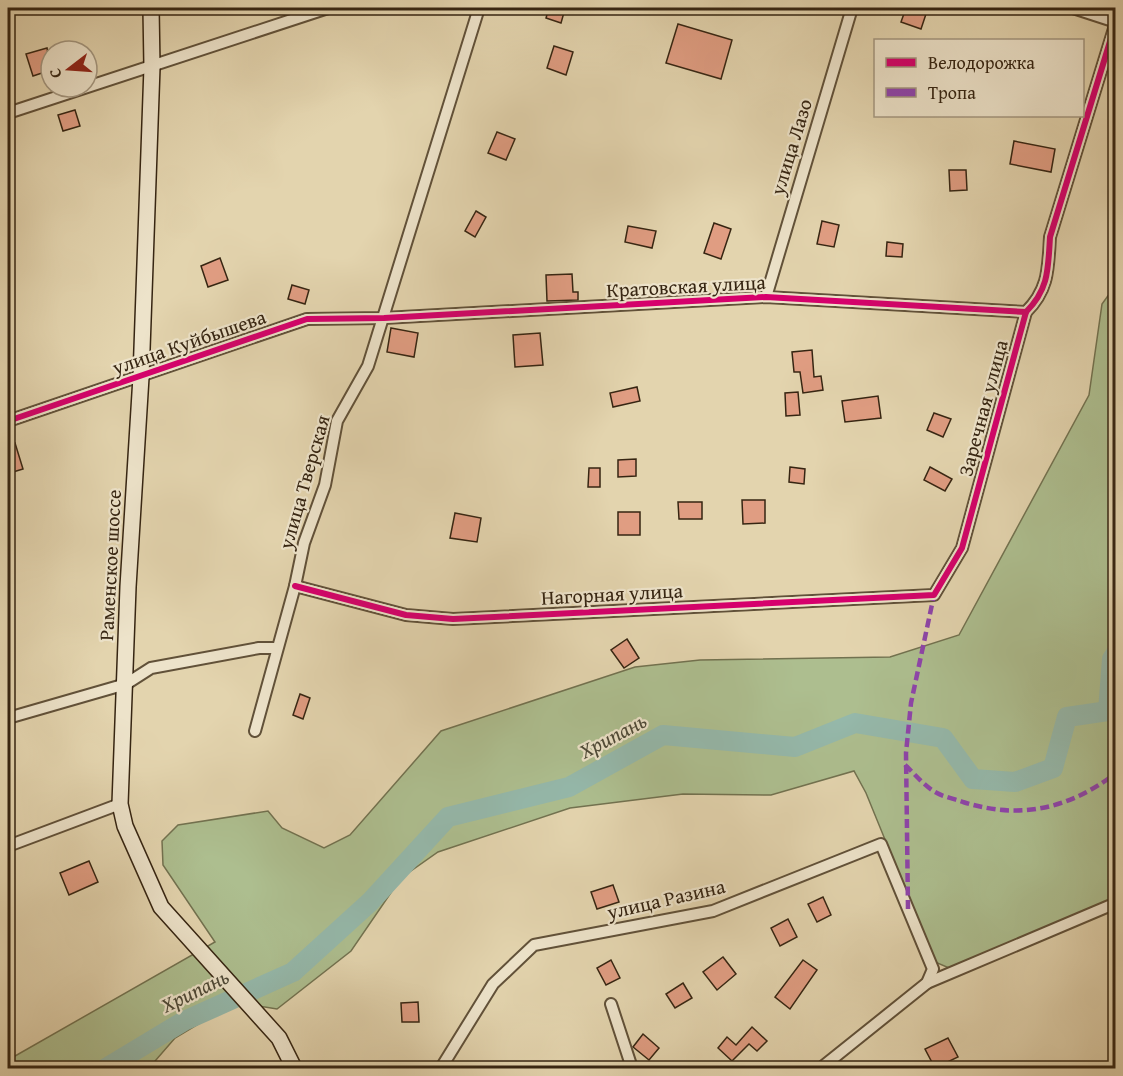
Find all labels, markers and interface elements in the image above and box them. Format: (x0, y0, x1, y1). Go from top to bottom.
north arrow (39, 39, 99, 99)
legend (874, 39, 1084, 117)
text: Велодорожка (928, 49, 1035, 76)
text: С (42, 66, 67, 81)
text: Тропа (928, 79, 976, 106)
street label: улица Лазо (762, 95, 819, 200)
street label: Кратовская улица (606, 267, 767, 304)
street label: улица Куйбышева (107, 301, 270, 382)
street label: Заречная улица (950, 336, 1015, 479)
street label: улица Тверская (270, 411, 337, 553)
street label: Раменское шоссе (91, 489, 128, 641)
street label: Нагорная улица (540, 575, 684, 612)
water label: Хрипань (573, 705, 652, 767)
street label: улица Разина (603, 871, 728, 926)
water label: Хрипань (154, 961, 234, 1021)

